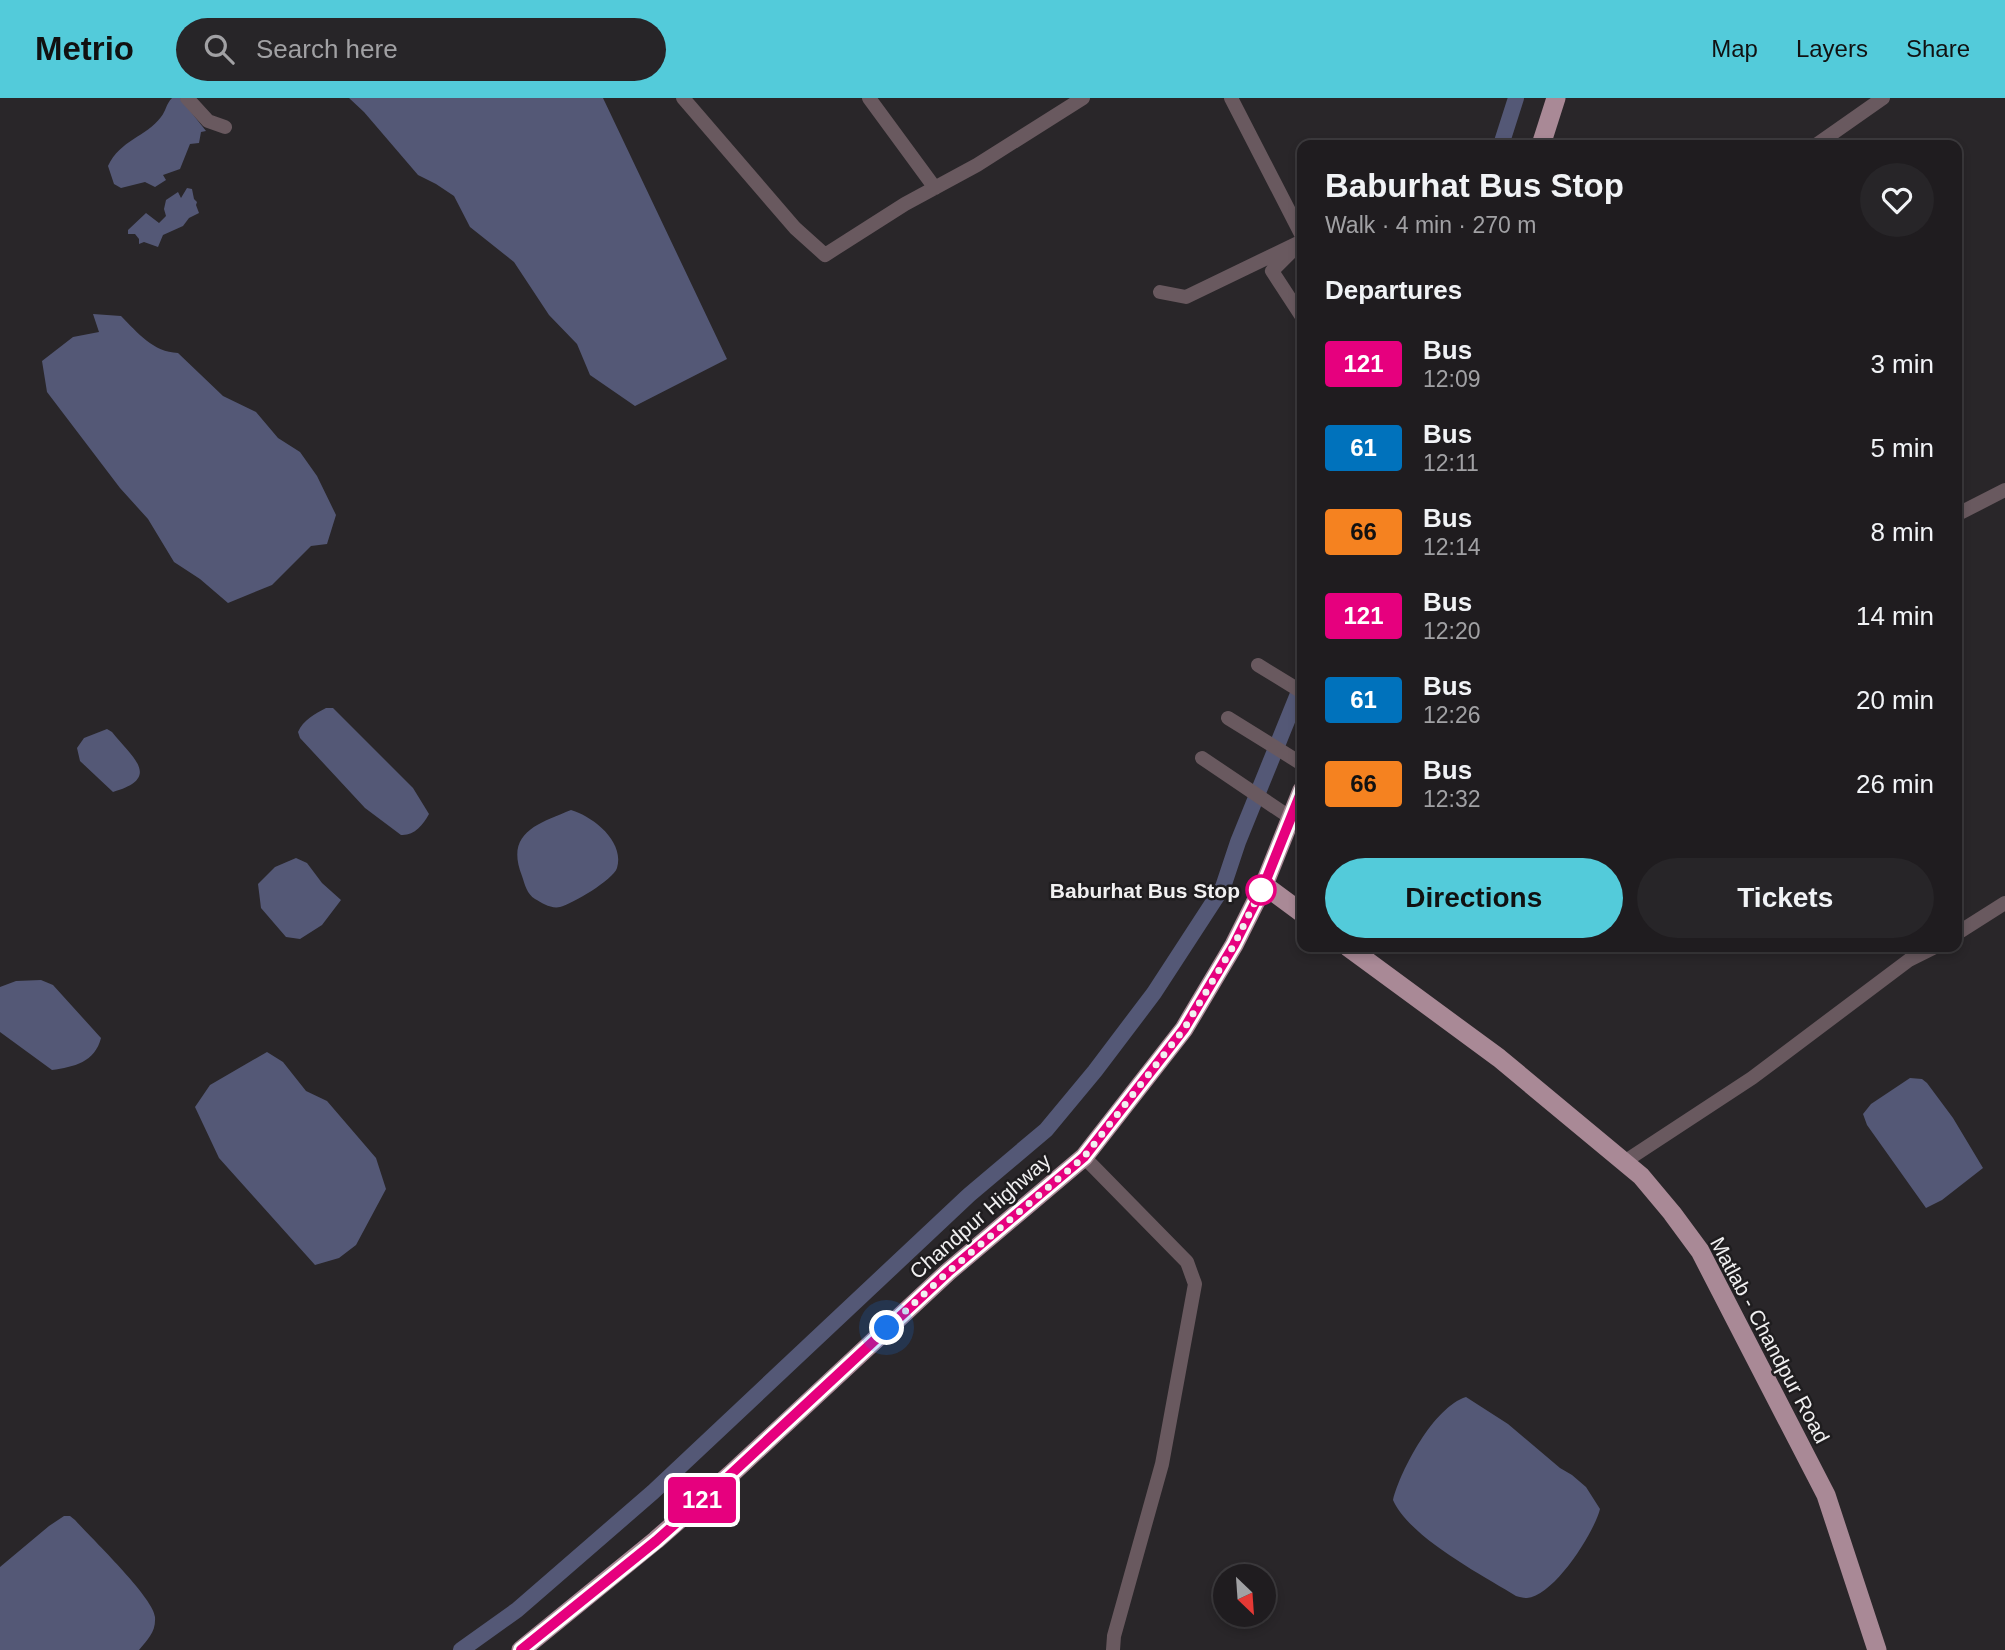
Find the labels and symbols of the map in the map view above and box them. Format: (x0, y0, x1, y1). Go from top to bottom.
marker: Baburhat Bus Stop (1246, 875, 1276, 905)
place label: Baburhat Bus Stop (1050, 879, 1240, 902)
street label: Chandpur Highway (905, 1148, 1055, 1283)
street label: Matlab - Chandpur Road (1706, 1233, 1834, 1447)
your location (869, 1310, 904, 1345)
line badge: 121 (662, 1477, 742, 1523)
north arrow (1213, 1564, 1276, 1628)

